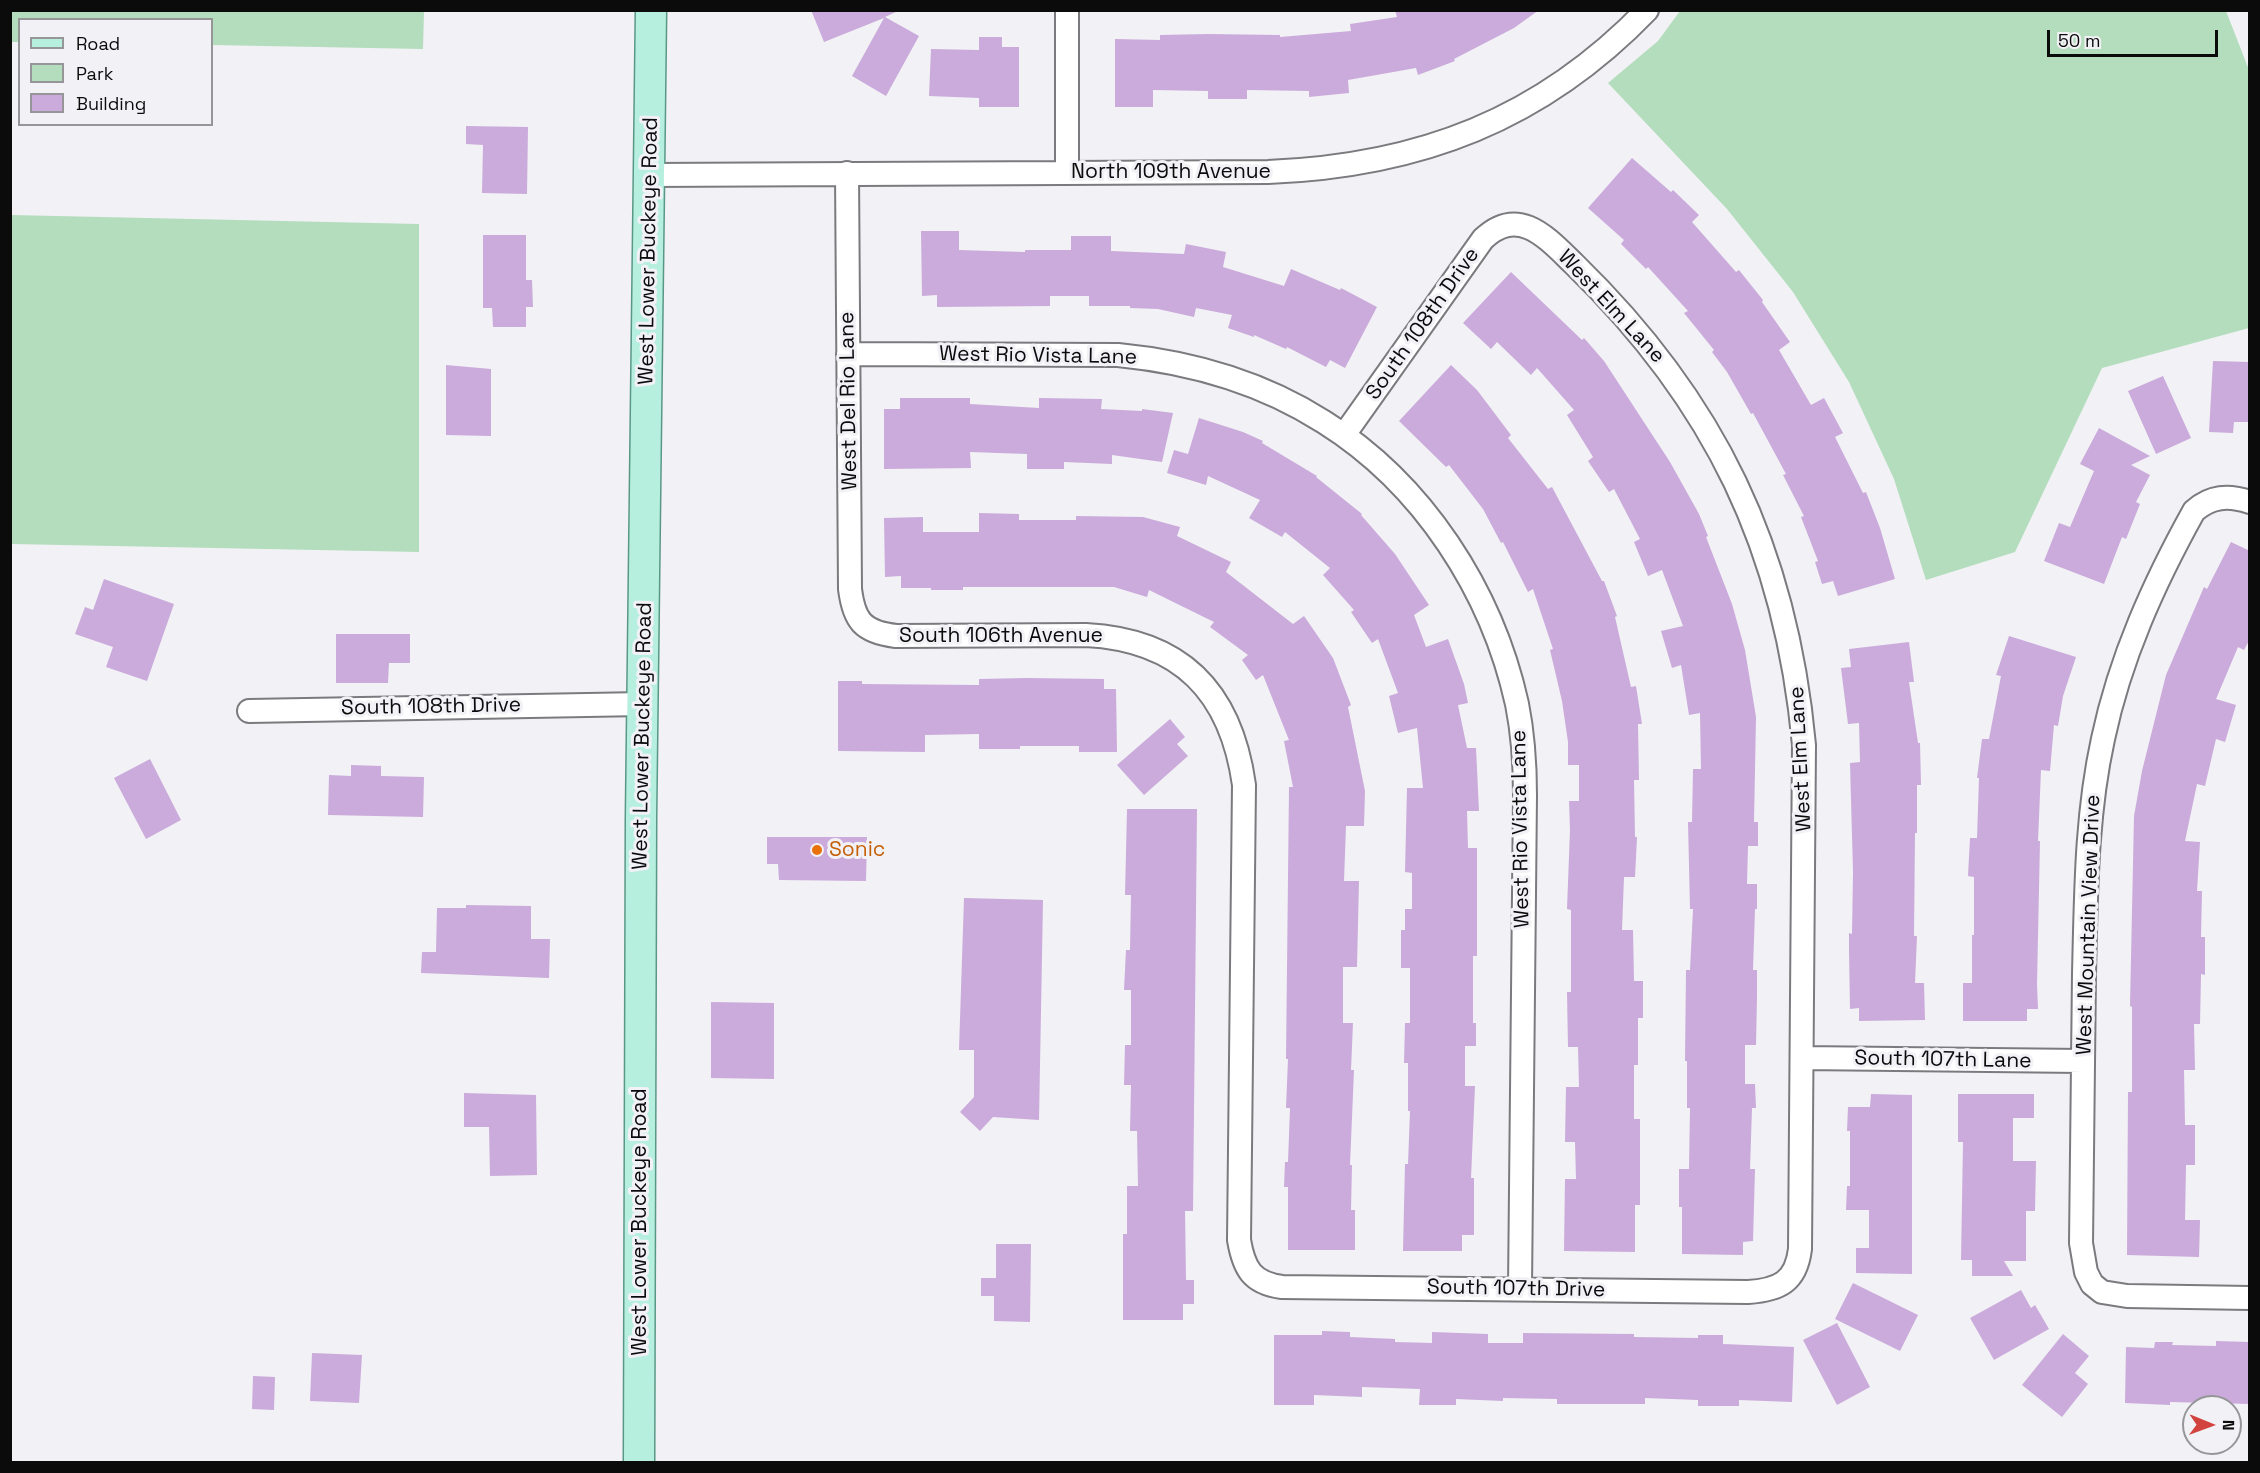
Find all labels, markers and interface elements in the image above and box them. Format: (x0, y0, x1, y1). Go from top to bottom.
legend (18, 18, 213, 126)
scale bar (2050, 18, 2221, 56)
text: 50 m (2058, 29, 2100, 52)
text: Road (76, 32, 120, 55)
text: Park (76, 62, 113, 85)
text: Building (76, 92, 146, 115)
street label: West Lower Buckeye Road (634, 117, 664, 385)
street label: North 109th Avenue (1071, 159, 1271, 185)
street label: South 108th Drive (1361, 243, 1485, 405)
street label: West Elm Lane (1552, 245, 1670, 369)
street label: West Del Rio Lane (835, 311, 863, 491)
street label: West Rio Vista Lane (939, 342, 1137, 370)
street label: West Lower Buckeye Road (628, 602, 658, 870)
street label: South 106th Avenue (899, 623, 1103, 649)
street label: West Elm Lane (1785, 686, 1817, 832)
street label: South 108th Drive (341, 693, 521, 721)
street label: West Rio Vista Lane (1507, 730, 1535, 928)
street label: West Mountain View Drive (2072, 794, 2106, 1056)
place label: Sonic (829, 837, 885, 863)
marker: Sonic (810, 843, 824, 857)
street label: South 107th Lane (1854, 1046, 2032, 1074)
street label: West Lower Buckeye Road (627, 1088, 653, 1356)
street label: South 107th Drive (1427, 1275, 1605, 1303)
north arrow (2182, 1395, 2242, 1455)
text: N (2218, 1420, 2239, 1431)

